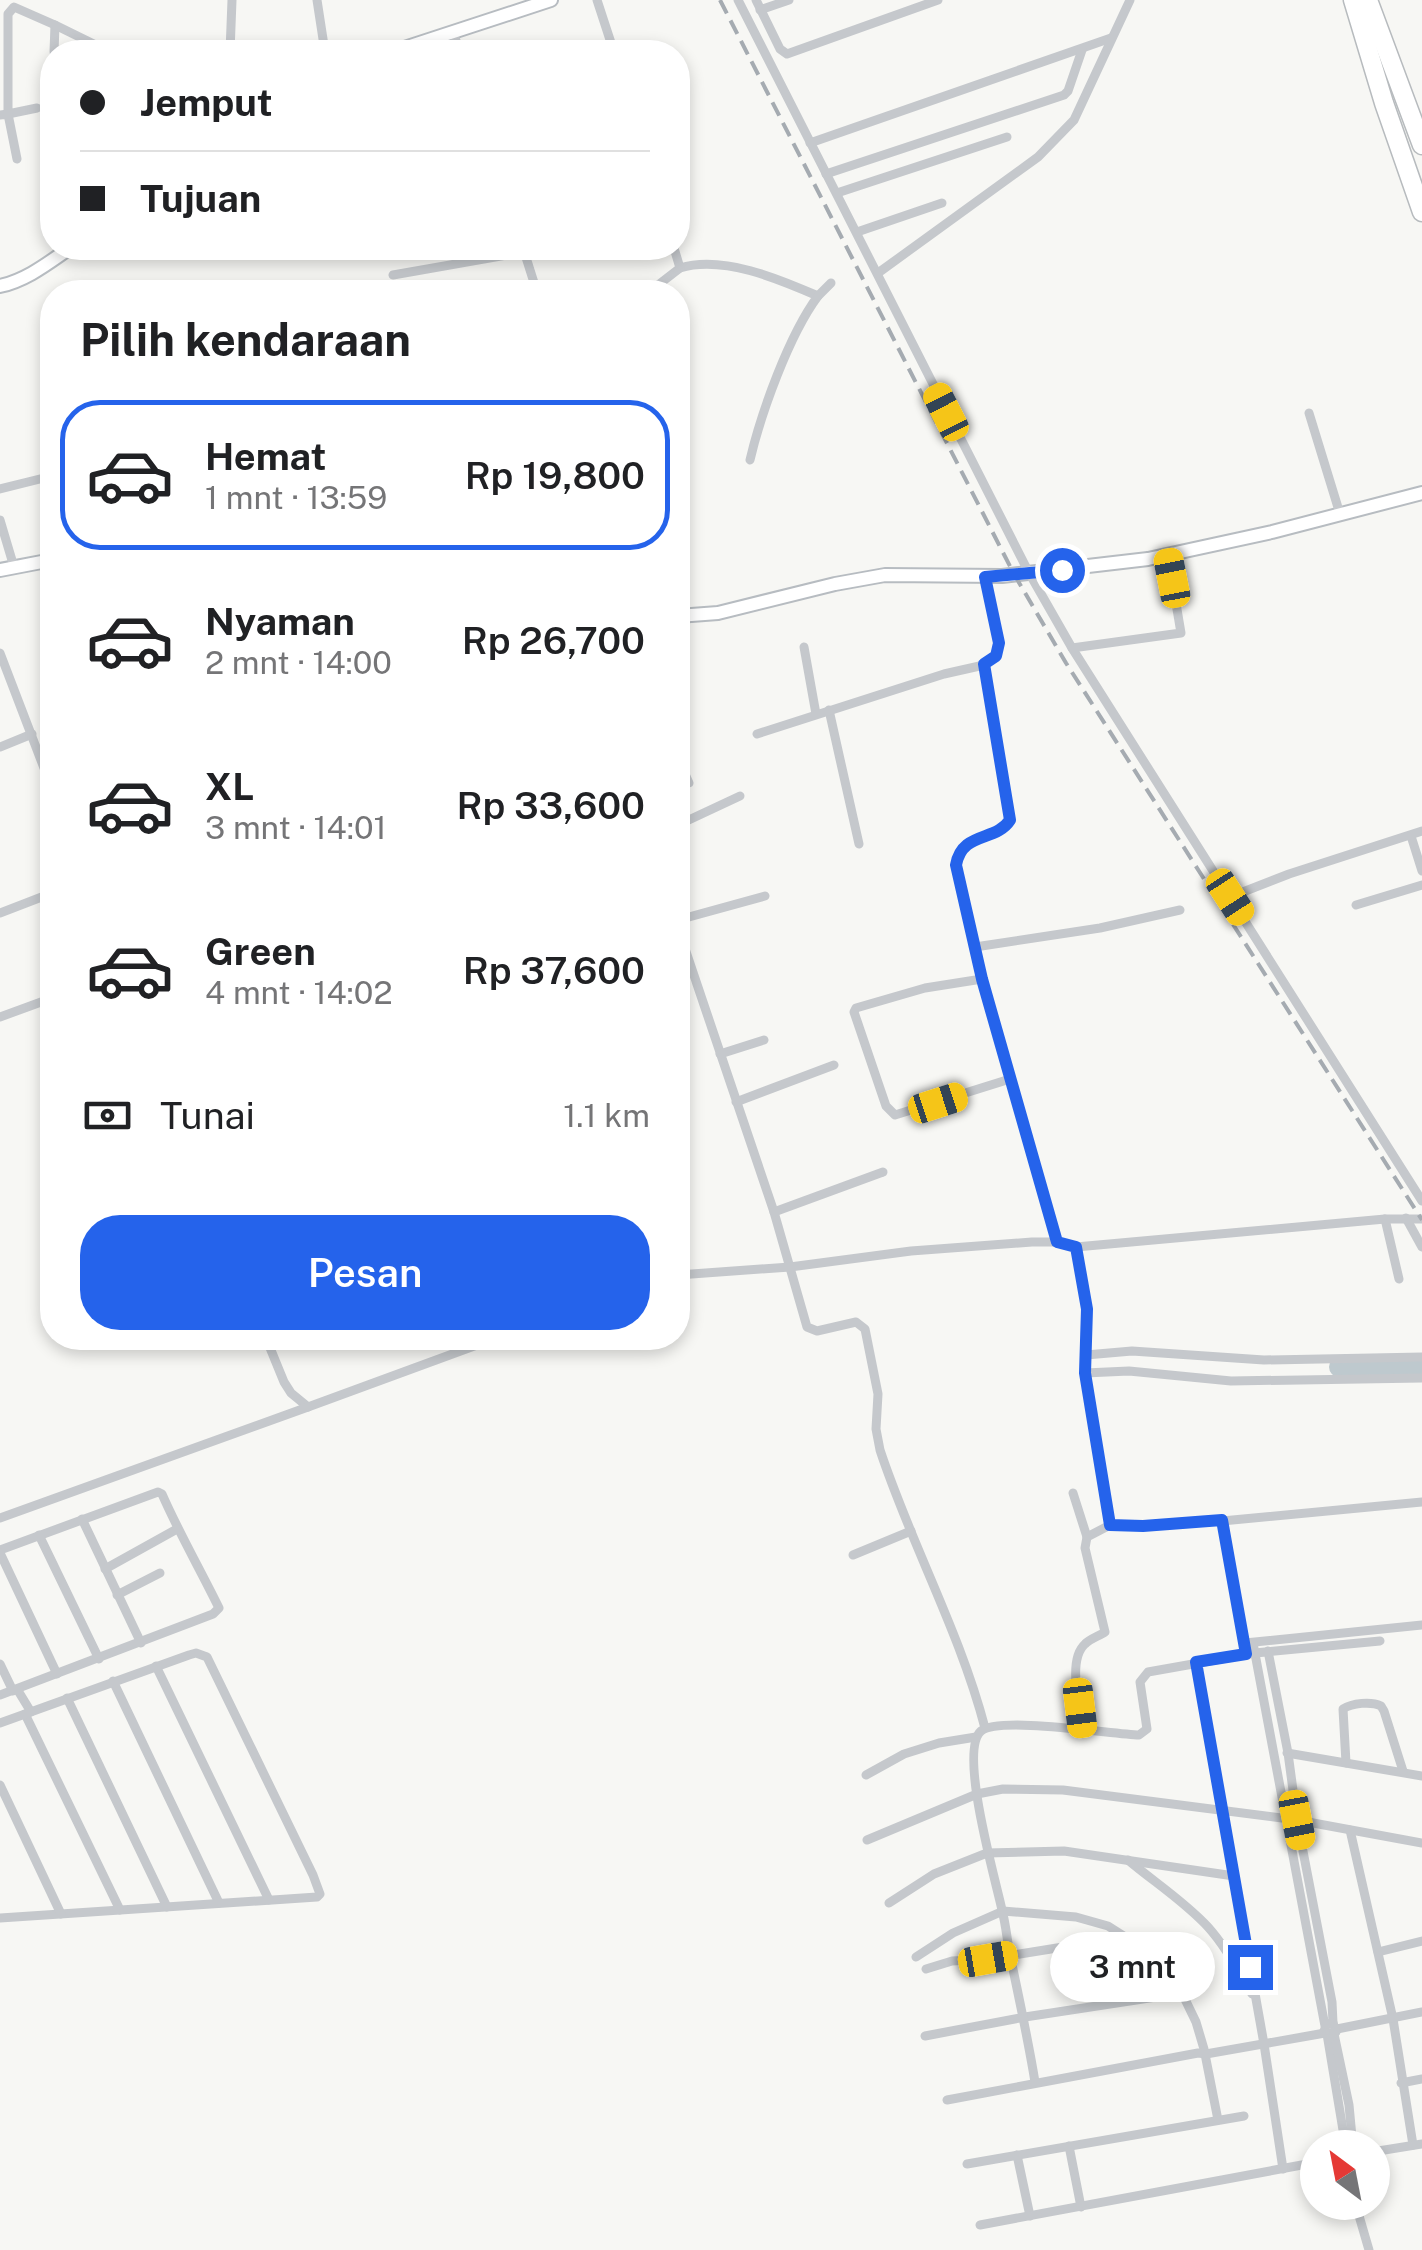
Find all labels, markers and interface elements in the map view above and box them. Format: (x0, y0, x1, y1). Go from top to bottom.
text: Jemput (140, 80, 273, 125)
text: Tujuan (140, 176, 261, 221)
text: Pilih kendaraan (80, 313, 411, 366)
car (919, 378, 973, 446)
icon: car (85, 430, 175, 520)
text: Hemat (205, 434, 326, 479)
text: Rp 19,800 (465, 453, 645, 498)
text: 1 mnt · 13:59 (205, 479, 387, 516)
car (1152, 546, 1192, 610)
route start (1040, 548, 1085, 593)
icon: car (85, 595, 175, 685)
text: Nyaman (205, 599, 355, 644)
text: Rp 26,700 (462, 618, 645, 663)
text: 2 mnt · 14:00 (205, 644, 392, 681)
icon: car (85, 760, 175, 850)
text: XL (205, 764, 254, 809)
text: Rp 33,600 (457, 783, 645, 828)
text: 3 mnt · 14:01 (205, 809, 386, 846)
car (1201, 864, 1259, 930)
icon: car (85, 925, 175, 1015)
text: Green (205, 929, 316, 974)
text: Rp 37,600 (463, 948, 645, 993)
text: 4 mnt · 14:02 (205, 974, 393, 1011)
car (905, 1079, 971, 1127)
icon: cash (80, 1088, 135, 1143)
text: Tunai (160, 1093, 255, 1138)
text: 1.1 km (563, 1097, 650, 1134)
button: Pesan (80, 1215, 650, 1330)
car (1061, 1676, 1099, 1740)
car (1277, 1788, 1317, 1852)
callout: 3 mnt (1050, 1932, 1215, 2002)
car (956, 1939, 1020, 1979)
route end (1228, 1945, 1273, 1990)
text: 3 mnt (1089, 1948, 1176, 1985)
north arrow (1300, 2130, 1390, 2220)
map controls (1300, 2130, 1390, 2220)

